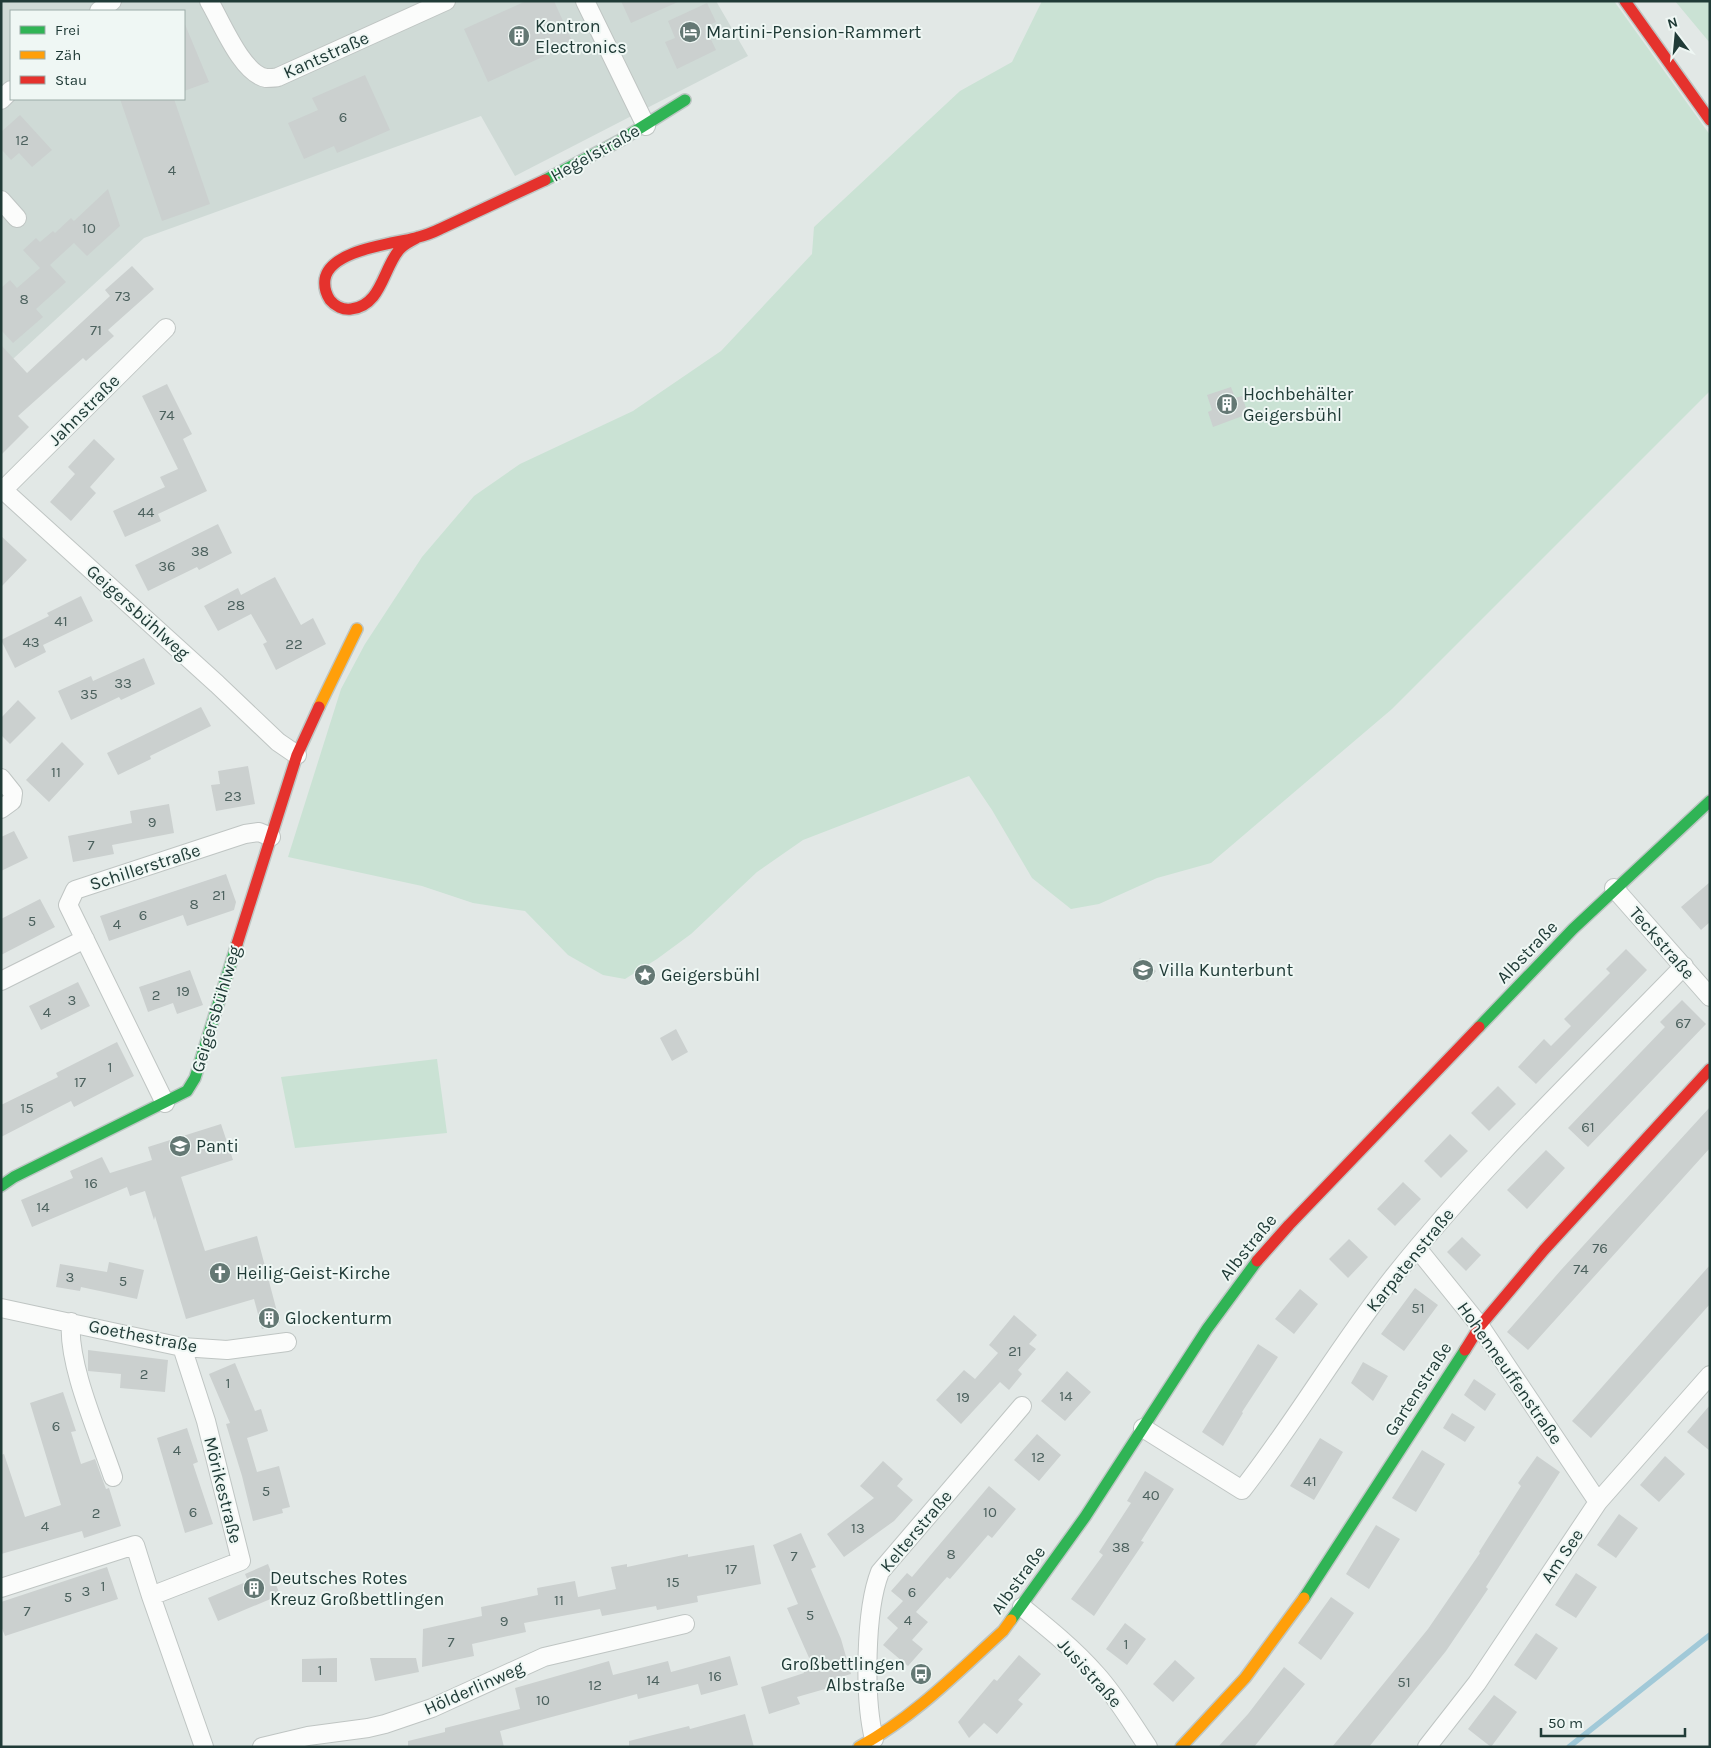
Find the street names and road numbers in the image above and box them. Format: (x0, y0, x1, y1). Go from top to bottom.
street label: Kantstraße (280, 26, 372, 84)
street label: Hegelstraße (547, 119, 643, 187)
street label: Jahnstraße (44, 370, 124, 450)
street label: Geigersbühlweg (82, 560, 194, 664)
street label: Schillerstraße (87, 839, 203, 895)
street label: Teckstraße (1624, 902, 1700, 984)
street label: Albstraße (1492, 916, 1562, 988)
street label: Geigersbühlweg (186, 943, 246, 1075)
street label: Karpatenstraße (1361, 1203, 1459, 1317)
street label: Albstraße (1215, 1209, 1281, 1285)
street label: Hohenneuffenstraße (1452, 1297, 1568, 1449)
street label: Goethestraße (87, 1315, 199, 1357)
street label: Gartenstraße (1379, 1338, 1457, 1440)
street label: Mörikestraße (199, 1434, 247, 1546)
street label: Kelterstraße (875, 1485, 957, 1577)
street label: Am See (1536, 1525, 1588, 1587)
street label: Albstraße (986, 1542, 1050, 1618)
street label: Jusistraße (1053, 1634, 1127, 1712)
street label: Hölderlinweg (421, 1656, 527, 1720)

